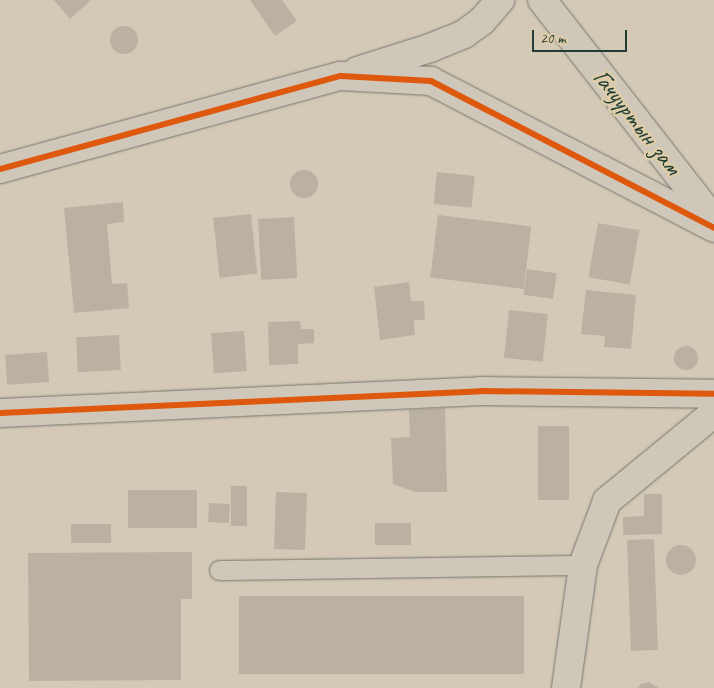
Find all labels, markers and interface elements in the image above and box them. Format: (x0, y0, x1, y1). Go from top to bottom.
scale bar (534, 20, 629, 52)
text: 20 m (540, 29, 566, 48)
street label: Гачууртын зам (586, 63, 688, 181)

